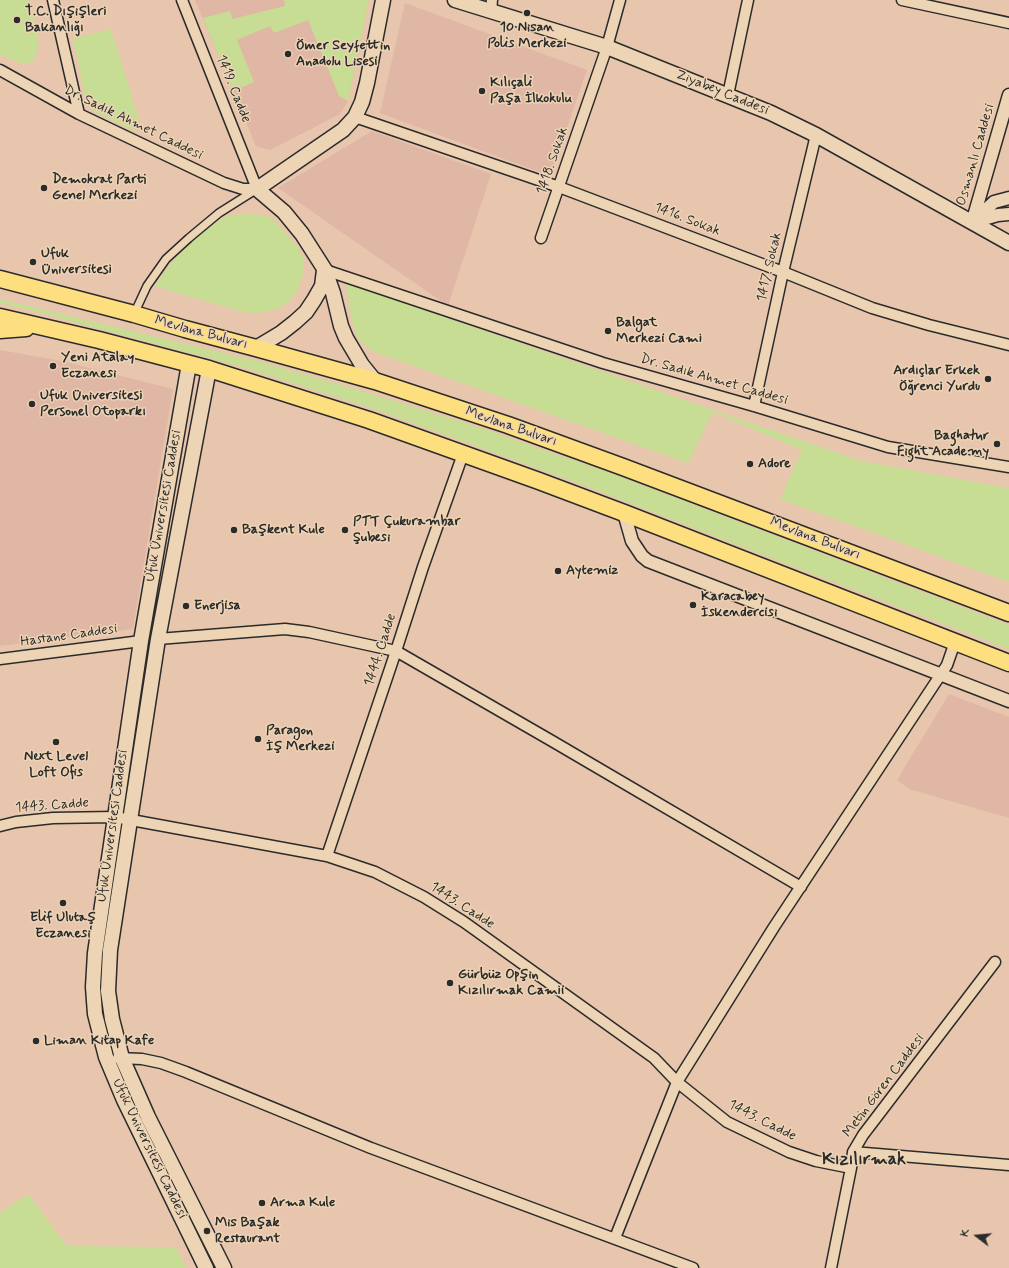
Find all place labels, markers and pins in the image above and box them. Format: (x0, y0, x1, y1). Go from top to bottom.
place label: T.C. Dışişleri Bakanlığı (25, 4, 107, 36)
marker: 10 Nisan Polis Merkezi (522, 8, 532, 18)
marker: T.C. Dışişleri Bakanlığı (12, 15, 22, 25)
place label: 10 Nisan Polis Merkezi (487, 20, 567, 52)
place label: Ömer Seyfettin Anadolu Lisesi (296, 38, 390, 70)
marker: Ömer Seyfettin Anadolu Lisesi (283, 49, 293, 59)
place label: Kılıçali Paşa İlkokulu (490, 75, 572, 108)
marker: Kılıçali Paşa İlkokulu (477, 86, 487, 96)
place label: Demokrat Parti Genel Merkezi (52, 172, 146, 204)
marker: Demokrat Parti Genel Merkezi (39, 183, 49, 193)
place label: Ufuk Üniversitesi (41, 246, 112, 278)
marker: Ufuk Üniversitesi (28, 257, 38, 267)
place label: Balgat Merkezi Cami (616, 315, 702, 348)
marker: Balgat Merkezi Cami (603, 326, 613, 336)
place label: Yeni Atalay Eczanesi (61, 350, 134, 382)
marker: Yeni Atalay Eczanesi (48, 361, 58, 371)
place label: Ardıçlar Erkek Öğrenci Yurdu (893, 363, 980, 396)
marker: Ardıçlar Erkek Öğrenci Yurdu (983, 374, 993, 384)
place label: Ufuk Üniversitesi Personel Otoparkı (40, 388, 146, 420)
marker: Ufuk Üniversitesi Personel Otoparkı (27, 399, 37, 409)
place label: Baghatur Fight Academy (897, 428, 989, 460)
marker: Baghatur Fight Academy (992, 439, 1002, 449)
place label: Adore (758, 456, 791, 472)
marker: Adore (745, 459, 755, 469)
place label: PTT Çukurambar Şubesi (353, 514, 460, 546)
place label: Başkent Kule (242, 522, 325, 538)
marker: Başkent Kule (229, 525, 239, 535)
marker: PTT Çukurambar Şubesi (340, 525, 350, 535)
place label: Aytemiz (566, 563, 618, 579)
marker: Aytemiz (553, 566, 563, 576)
place label: Karacabey İskendercisi (701, 589, 777, 622)
place label: Enerjisa (194, 598, 241, 614)
marker: Karacabey İskendercisi (688, 600, 698, 610)
marker: Enerjisa (181, 601, 191, 611)
place label: Paragon İş Merkezi (266, 723, 334, 756)
marker: Paragon İş Merkezi (253, 734, 263, 744)
marker: Next Level Loft Ofis (51, 737, 61, 747)
place label: Next Level Loft Ofis (24, 749, 88, 782)
marker: Elif Ulutaş Eczanesi (58, 898, 68, 908)
place label: Elif Ulutaş Eczanesi (30, 910, 96, 942)
place label: Gürbüz Opşin Kızılırmak Camii (458, 967, 564, 1000)
marker: Gürbüz Opşin Kızılırmak Camii (445, 978, 455, 988)
place label: Liman Kitap Kafe (44, 1033, 154, 1049)
marker: Liman Kitap Kafe (31, 1036, 41, 1046)
place label: Arma Kule (270, 1195, 335, 1211)
marker: Arma Kule (257, 1198, 267, 1208)
place label: Mis Başak Restaurant (215, 1215, 280, 1248)
marker: Mis Başak Restaurant (202, 1226, 212, 1236)

